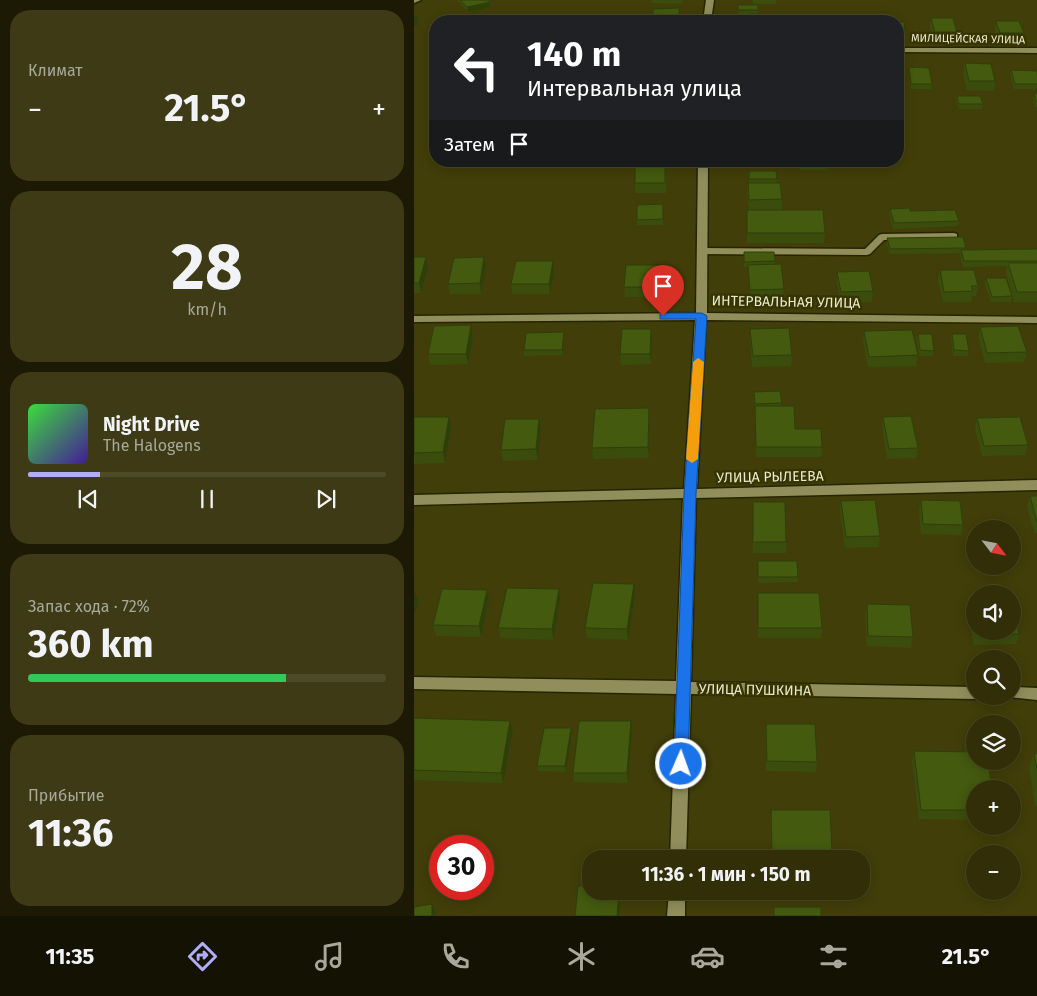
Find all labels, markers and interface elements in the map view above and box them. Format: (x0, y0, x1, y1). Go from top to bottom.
street label: МИЛИЦЕЙСКАЯ УЛИЦА (911, 32, 1026, 47)
text: 140 m (527, 33, 621, 75)
icon: left (444, 35, 509, 100)
text: Климат (28, 61, 83, 80)
text: Интервальная улица (527, 75, 742, 102)
text: 21.5° (164, 85, 250, 131)
text: − (28, 93, 42, 126)
text: + (372, 93, 386, 126)
icon: arrive (505, 130, 533, 158)
text: Затем (444, 133, 495, 156)
text: 28 (171, 228, 243, 306)
pin (642, 265, 684, 316)
icon: arrive (649, 272, 677, 300)
street label: ИНТЕРВАЛЬНАЯ УЛИЦА (711, 292, 861, 312)
text: km/h (187, 300, 227, 319)
text: Night Drive (103, 413, 200, 436)
text: The Halogens (103, 436, 201, 455)
street label: УЛИЦА РЫЛЕЕВА (716, 468, 824, 486)
icon: previous (74, 485, 102, 513)
icon: pause (193, 485, 221, 513)
icon: next (312, 485, 340, 513)
north arrow (966, 520, 1022, 575)
map controls (966, 520, 1021, 900)
button: sound (966, 585, 1021, 640)
text: Запас хода · 72% (28, 597, 150, 616)
text: 360 km (28, 621, 154, 667)
button: search (966, 650, 1021, 705)
street label: УЛИЦА ПУШКИНА (699, 681, 811, 699)
button: layers (966, 715, 1021, 770)
position arrow (654, 737, 706, 789)
button: + (966, 780, 1021, 835)
text: Прибытие (28, 786, 104, 805)
text: 11:36 (28, 810, 114, 856)
speed limit sign: 30 (429, 835, 494, 900)
button: − (966, 845, 1021, 900)
text: 11:36 · 1 мин · 150 m (641, 863, 811, 886)
icon: directions (185, 939, 220, 974)
icon: music (312, 939, 347, 974)
icon: phone (438, 939, 473, 974)
icon: climate (564, 939, 599, 974)
icon: car (690, 939, 725, 974)
icon: filters (816, 939, 851, 974)
text: 11:35 (46, 943, 94, 970)
text: 21.5° (942, 943, 991, 970)

